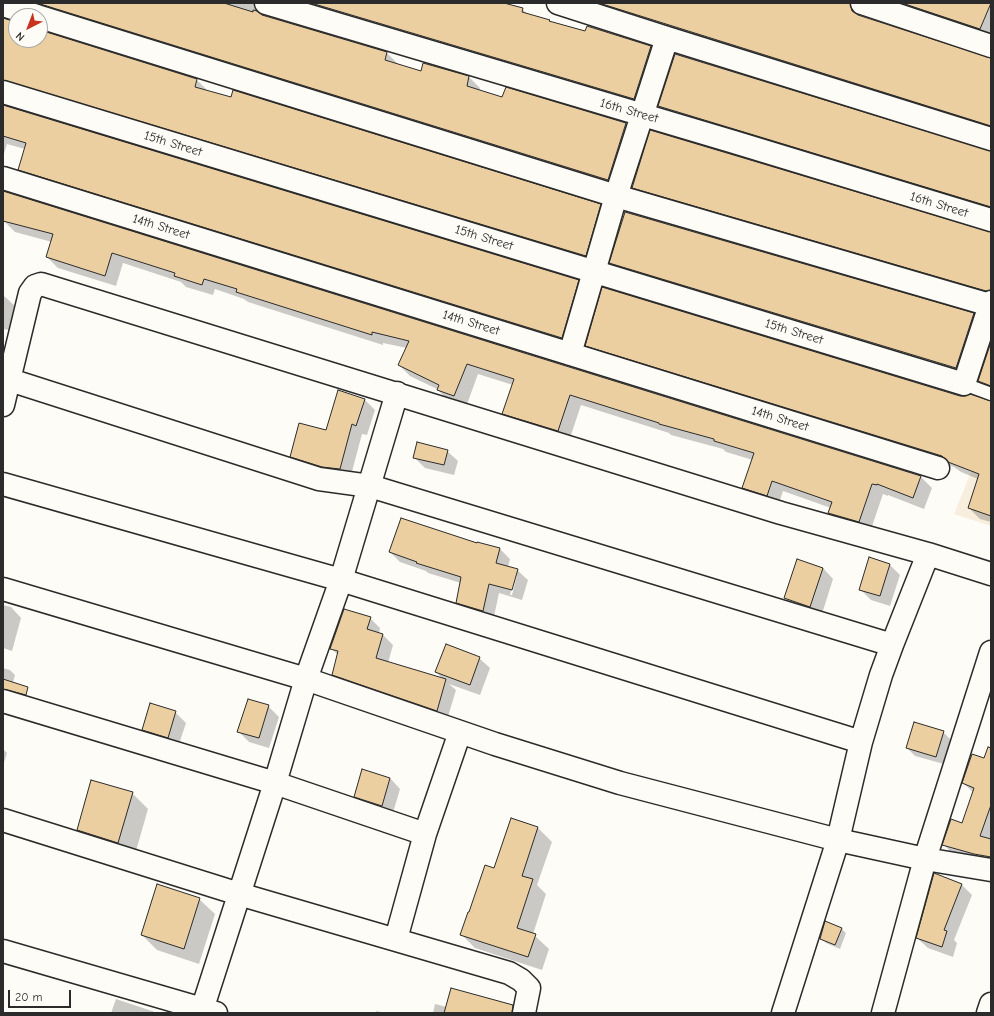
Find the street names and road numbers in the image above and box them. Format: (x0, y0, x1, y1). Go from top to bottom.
street label: 16th Street (598, 95, 660, 127)
street label: 15th Street (142, 128, 204, 160)
street label: 16th Street (908, 189, 970, 221)
street label: 14th Street (131, 211, 191, 243)
street label: 15th Street (453, 222, 515, 254)
street label: 14th Street (441, 307, 501, 339)
street label: 15th Street (763, 316, 825, 348)
street label: 14th Street (750, 403, 810, 435)

